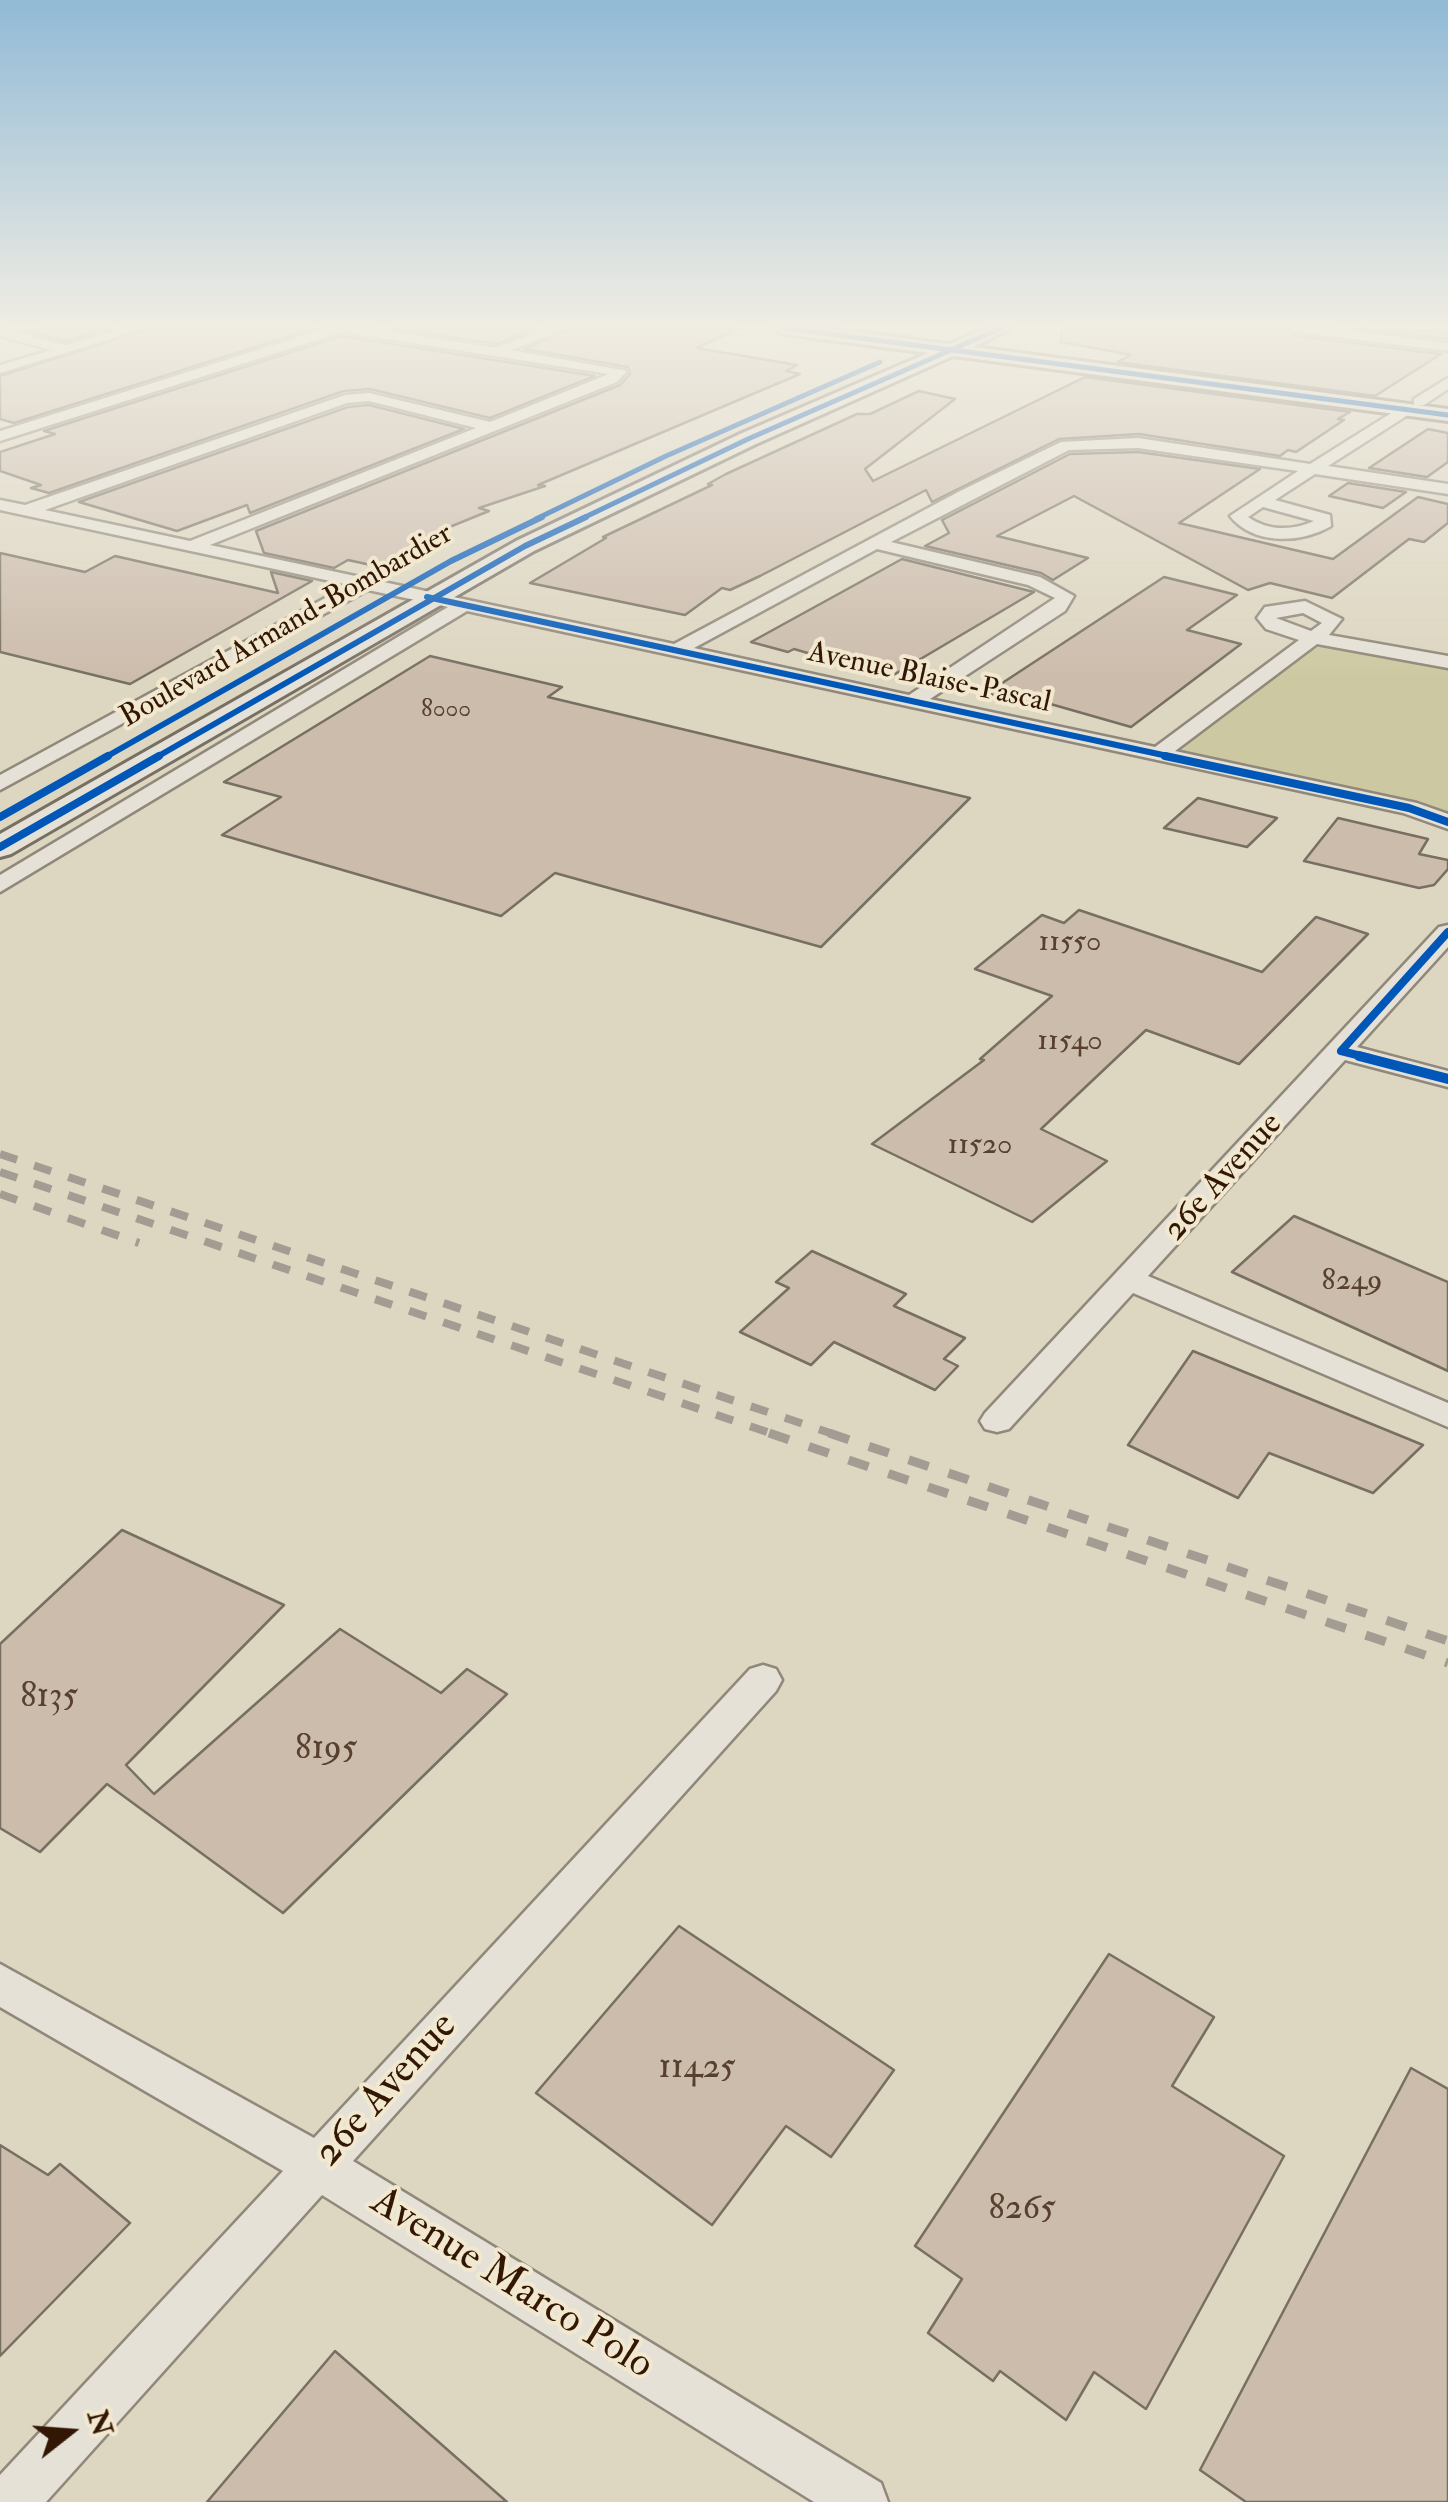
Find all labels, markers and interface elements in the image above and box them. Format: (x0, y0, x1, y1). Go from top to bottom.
street label: Boulevard Armand-Bombardier (115, 517, 459, 737)
street label: Avenue Blaise-Pascal (804, 636, 1054, 722)
house number: 8000 (421, 696, 471, 726)
house number: 11550 (1039, 926, 1101, 962)
house number: 11540 (1037, 1025, 1103, 1061)
street label: 26e Avenue (1155, 1105, 1293, 1251)
house number: 11520 (948, 1129, 1012, 1165)
house number: 8249 (1322, 1265, 1382, 1301)
house number: 8135 (20, 1677, 78, 1719)
house number: 8195 (295, 1729, 357, 1771)
street label: 26e Avenue (305, 2003, 469, 2179)
house number: 11425 (659, 2048, 735, 2090)
street label: Avenue Marco Polo (360, 2178, 662, 2392)
house number: 8265 (988, 2189, 1056, 2231)
north arrow (20, 2382, 120, 2482)
text: N (79, 2406, 120, 2440)

